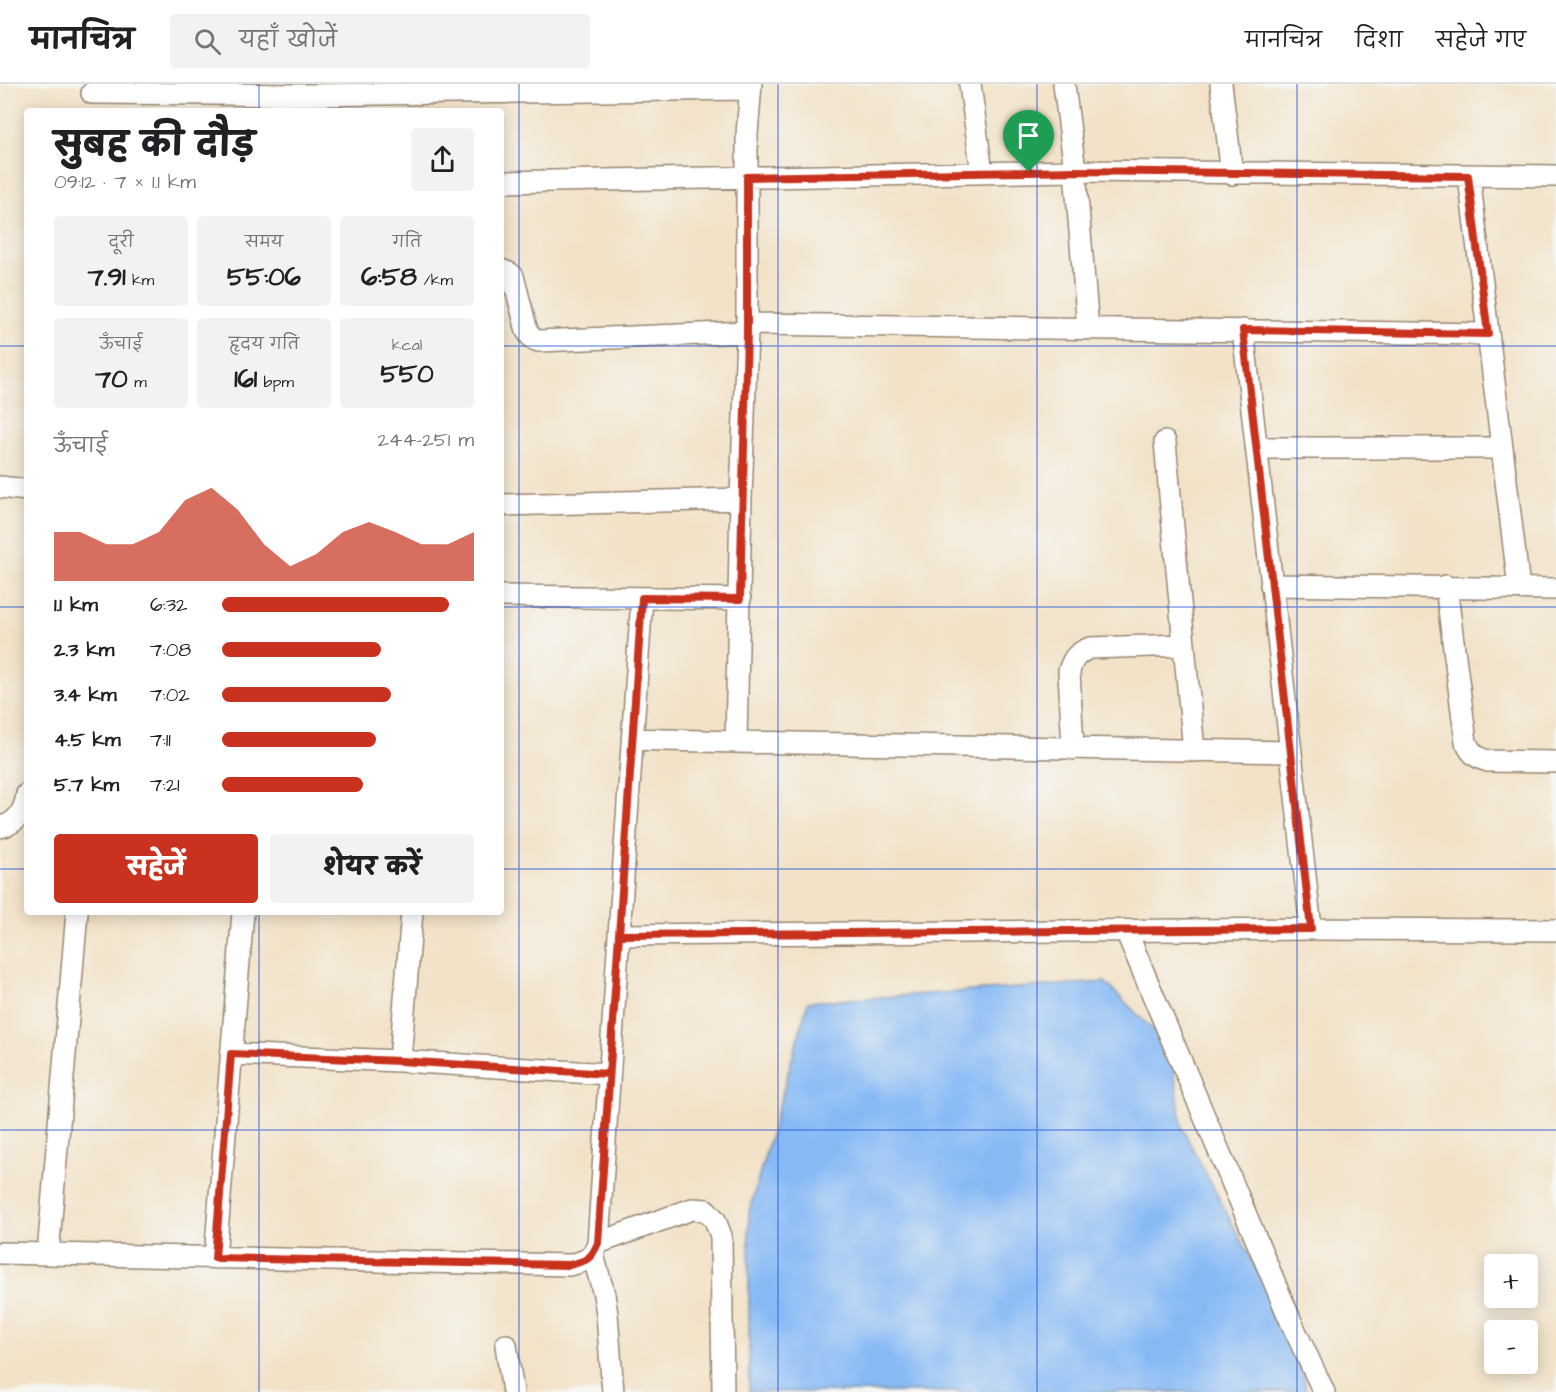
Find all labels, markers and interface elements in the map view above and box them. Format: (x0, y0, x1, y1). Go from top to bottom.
search box (170, 14, 590, 68)
text: मानचित्र (30, 21, 134, 60)
icon: search (191, 25, 224, 58)
text: यहाँ खोजें (239, 25, 337, 56)
text: मानचित्र (1245, 26, 1322, 55)
text: दिशा (1355, 26, 1403, 55)
text: सहेजे गए (1436, 26, 1526, 55)
pin (1003, 110, 1054, 172)
icon: arrive (1012, 119, 1045, 152)
text: सुबह की दौड़ (54, 122, 255, 168)
button: share (411, 128, 474, 191)
text: 09:12 · 7 × 1.1 km (54, 168, 196, 196)
text: दूरी (108, 231, 134, 253)
text: समय (245, 231, 283, 253)
text: गति (392, 231, 422, 253)
text: 7.91 (88, 259, 126, 295)
text: 55:06 (227, 259, 301, 295)
text: 6:58 (361, 259, 417, 295)
text: km (126, 269, 154, 291)
text: /km (417, 269, 453, 291)
text: ऊँचाई (100, 333, 142, 355)
text: हृदय गति (229, 333, 299, 355)
text: kcal (392, 334, 422, 356)
text: 550 (380, 356, 434, 392)
text: 70 (95, 361, 128, 397)
text: 161 (234, 361, 257, 397)
text: m (128, 371, 147, 393)
text: bpm (257, 371, 294, 393)
text: 244–251 m (377, 426, 474, 454)
text: ऊँचाई (54, 432, 108, 460)
text: 1.1 km (54, 591, 98, 619)
text: 6:32 (150, 591, 188, 619)
text: 2.3 km (54, 636, 114, 664)
text: 7:08 (150, 636, 191, 664)
text: 3.4 km (54, 681, 116, 709)
text: 7:02 (150, 681, 190, 709)
text: 4.5 km (54, 726, 120, 754)
text: 7:11 (150, 726, 171, 754)
text: 5.7 km (54, 771, 119, 799)
text: 7:21 (150, 771, 180, 799)
button: सहेजें (54, 834, 258, 903)
button: शेयर करें (270, 834, 474, 903)
map controls (1484, 1254, 1538, 1374)
button: + (1484, 1254, 1538, 1308)
button: − (1484, 1320, 1538, 1374)

